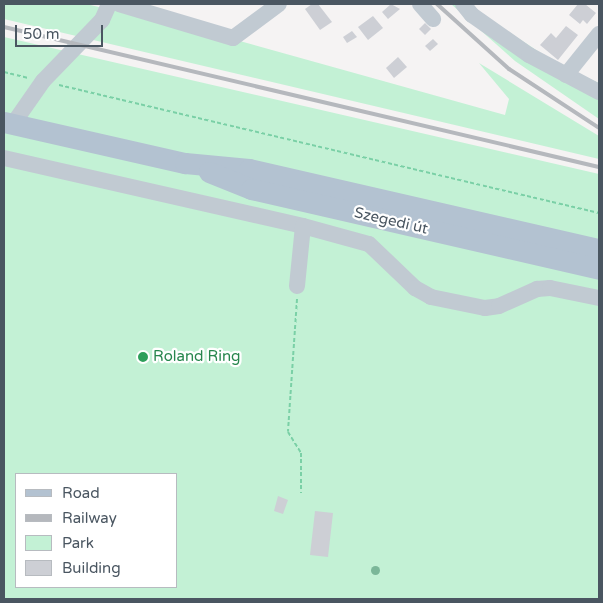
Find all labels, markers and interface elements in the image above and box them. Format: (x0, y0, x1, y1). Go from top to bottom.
scale bar (18, 15, 105, 47)
text: 50 m (23, 25, 60, 43)
street label: Szegedi út (352, 204, 430, 238)
place label: Roland Ring (153, 348, 240, 366)
marker: Roland Ring (137, 351, 149, 363)
legend (15, 473, 178, 588)
text: Road (62, 484, 100, 502)
text: Railway (62, 509, 117, 527)
text: Park (62, 534, 94, 552)
text: Building (62, 559, 121, 577)

